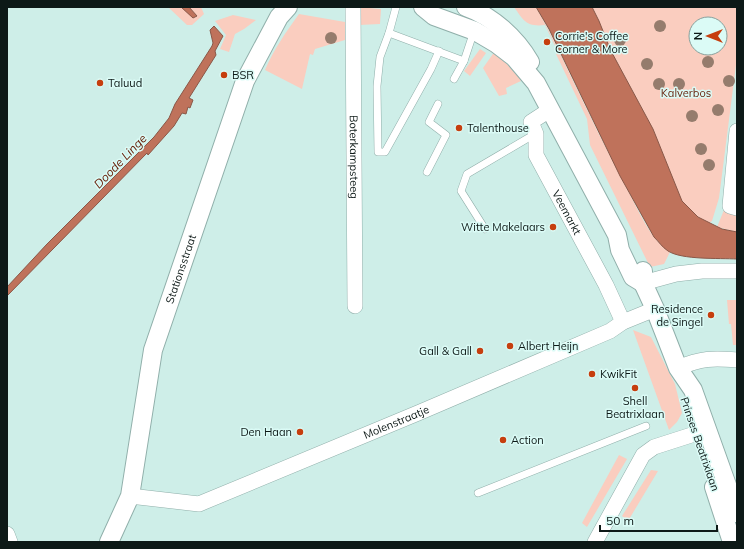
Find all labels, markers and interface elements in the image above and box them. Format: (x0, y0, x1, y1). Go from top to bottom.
north arrow (688, 16, 728, 56)
place label: Corrie's Coffee Corner & More (555, 29, 628, 56)
text: N (691, 32, 705, 40)
marker: Corrie's Coffee Corner & More (542, 37, 552, 47)
place label: BSR (232, 68, 254, 82)
marker: BSR (219, 70, 229, 80)
place label: Taluud (108, 76, 142, 90)
marker: Taluud (95, 78, 105, 88)
park label: Kalverbos (661, 86, 711, 100)
street label: Boterkampsteeg (347, 115, 361, 199)
place label: Talenthouse (467, 121, 529, 135)
marker: Talenthouse (454, 123, 464, 133)
water label: Doode Linge (90, 130, 150, 191)
street label: Veemarkt (549, 188, 585, 237)
place label: Witte Makelaars (461, 220, 545, 234)
marker: Witte Makelaars (548, 222, 558, 232)
street label: Stationsstraat (162, 232, 199, 305)
place label: Residence de Singel (651, 302, 703, 329)
marker: Residence de Singel (706, 310, 716, 320)
place label: Albert Heijn (518, 339, 578, 353)
marker: Albert Heijn (505, 341, 515, 351)
place label: Gall & Gall (419, 344, 472, 358)
marker: Gall & Gall (475, 346, 485, 356)
place label: KwikFit (600, 367, 637, 381)
marker: KwikFit (587, 369, 597, 379)
marker: Shell Beatrixlaan (630, 383, 640, 393)
place label: Shell Beatrixlaan (606, 394, 664, 421)
street label: Prinses Beatrixlaan (677, 395, 723, 493)
street label: Molenstraatje (361, 402, 431, 442)
place label: Den Haan (240, 425, 292, 439)
marker: Den Haan (295, 427, 305, 437)
place label: Action (511, 433, 544, 447)
marker: Action (498, 435, 508, 445)
scale bar (600, 507, 717, 533)
text: 50 m (606, 513, 634, 528)

